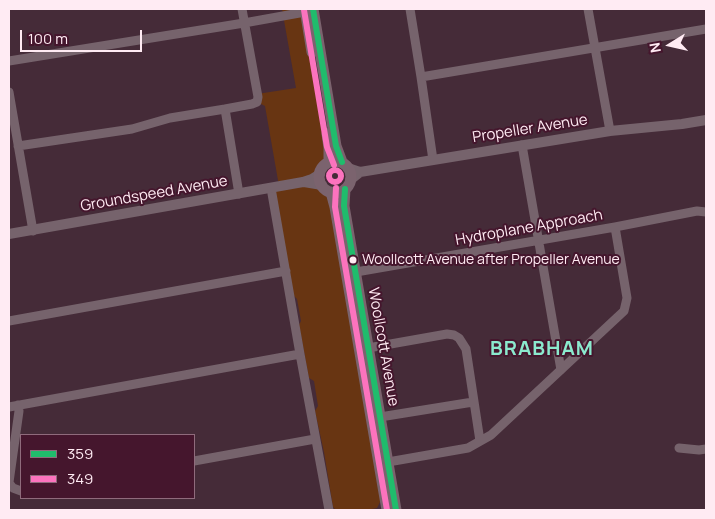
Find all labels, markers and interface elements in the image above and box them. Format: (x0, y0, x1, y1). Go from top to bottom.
scale bar (22, 20, 145, 52)
north arrow (645, 20, 695, 70)
text: 100 m (28, 28, 68, 49)
text: N (645, 41, 665, 54)
street label: Propeller Avenue (471, 111, 589, 147)
street label: Groundspeed Avenue (79, 172, 229, 216)
street label: Hydroplane Approach (454, 206, 604, 250)
place label: Woollcott Avenue after Propeller Avenue (362, 252, 620, 268)
marker: Woollcott Avenue after Propeller Avenue (348, 255, 358, 265)
street label: Woollcott Avenue (364, 286, 402, 408)
district label: BRABHAM (489, 337, 595, 361)
legend (20, 434, 195, 499)
text: 359 (67, 443, 93, 464)
text: 349 (67, 468, 93, 489)

